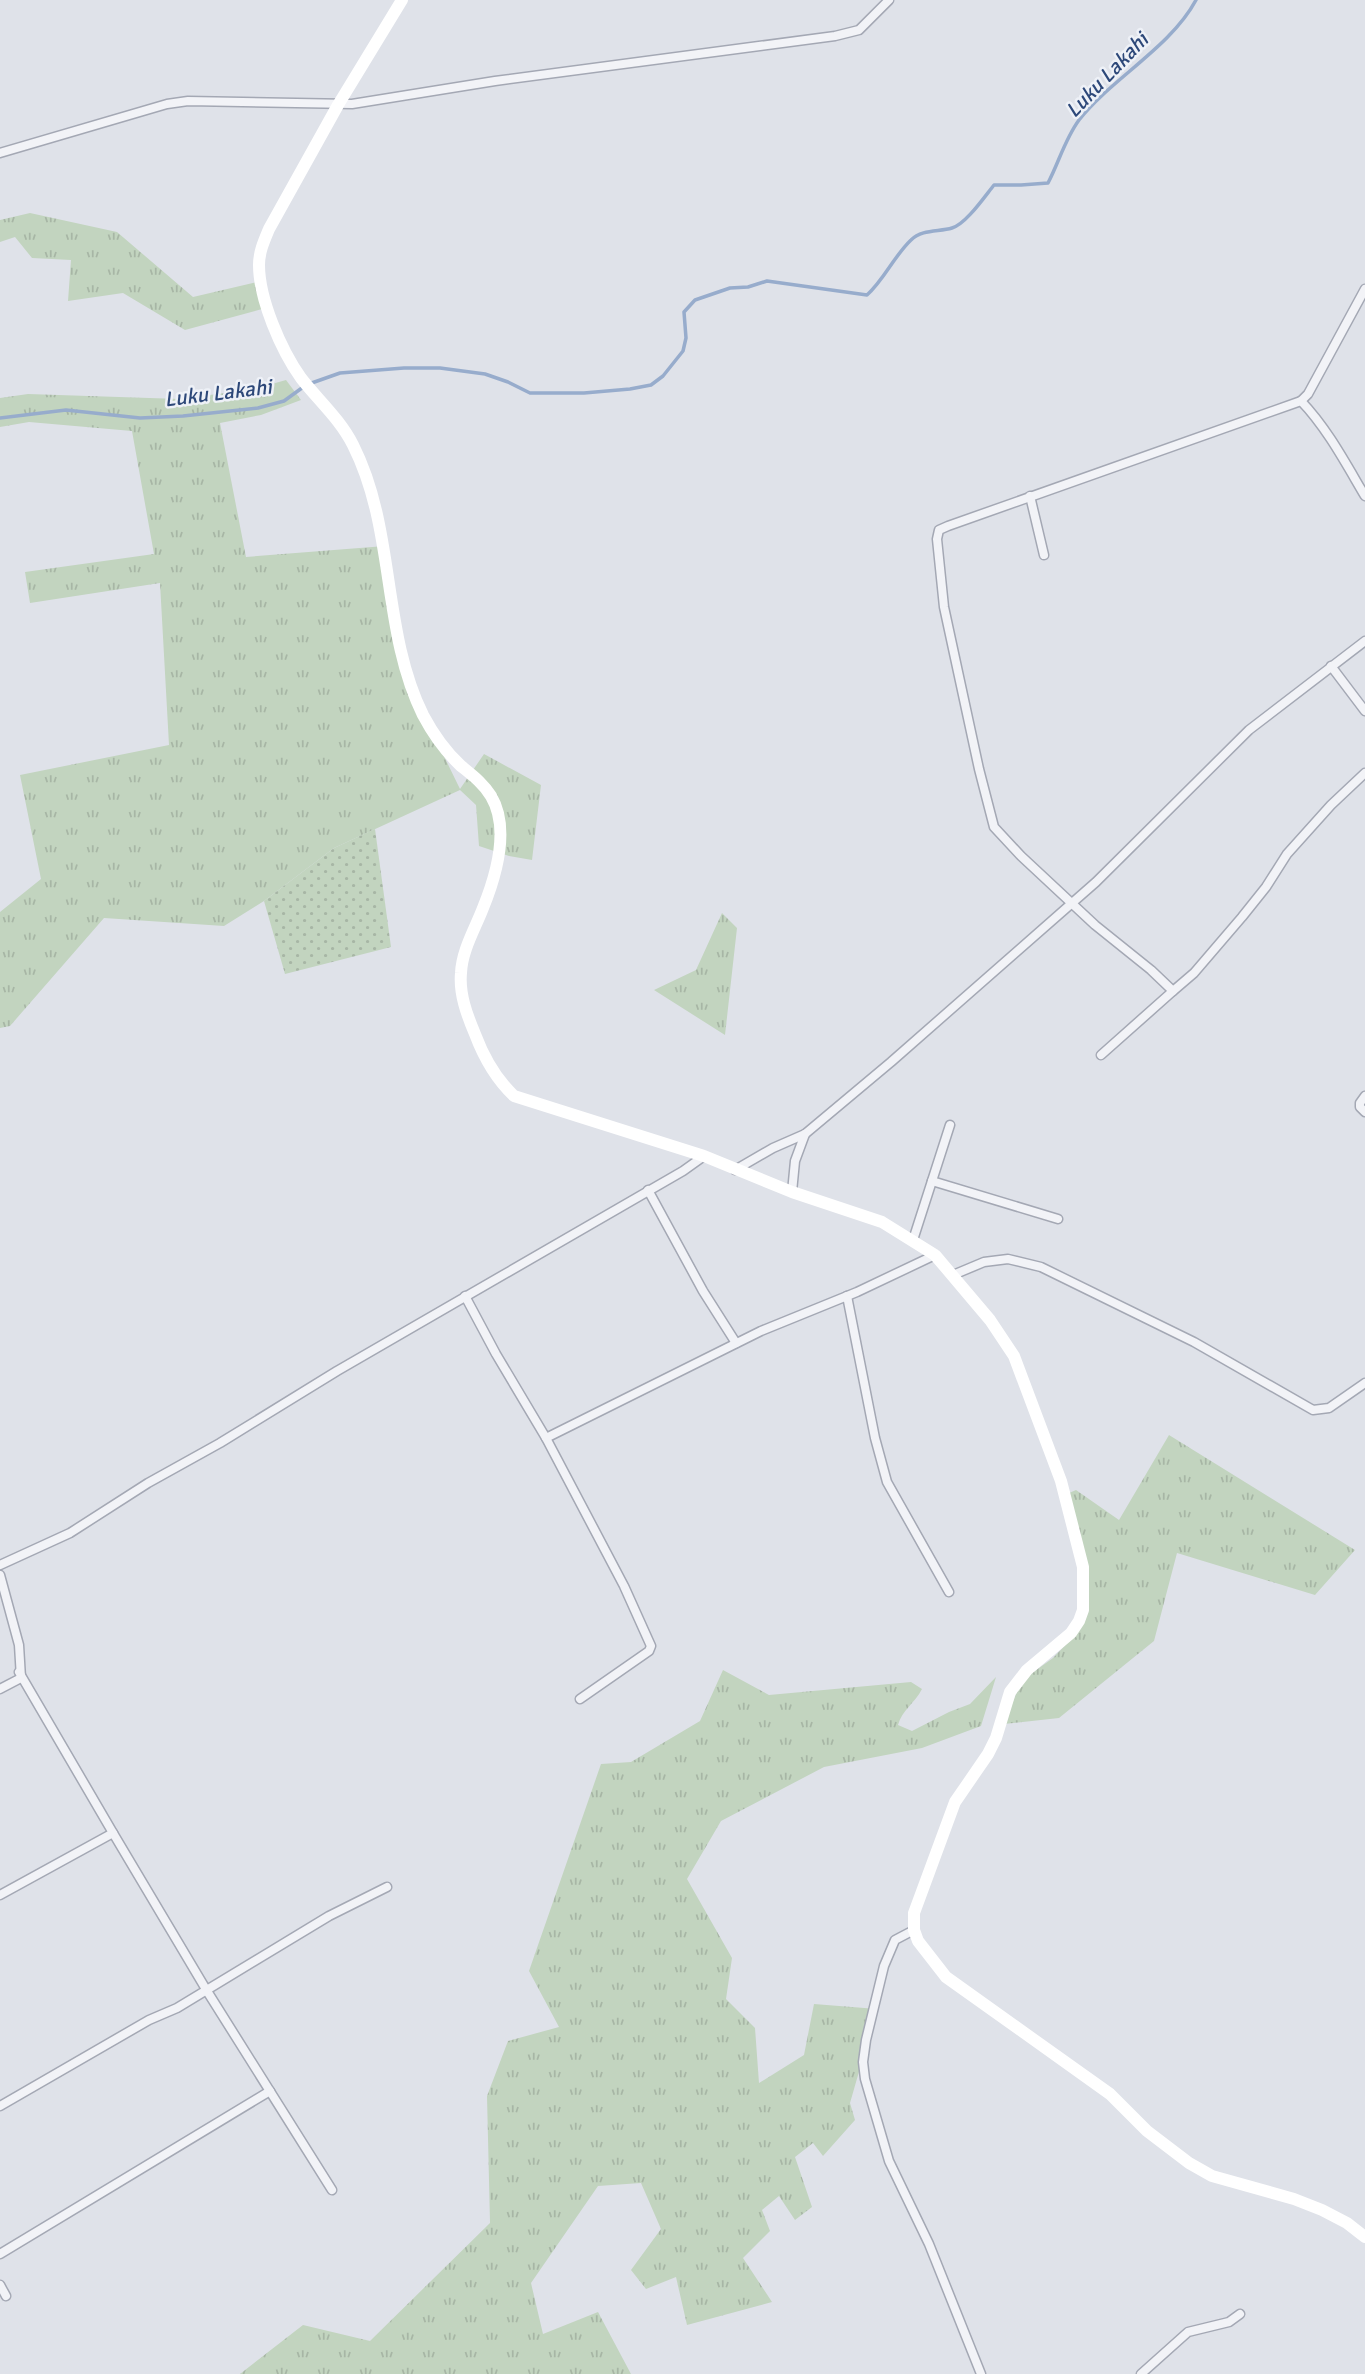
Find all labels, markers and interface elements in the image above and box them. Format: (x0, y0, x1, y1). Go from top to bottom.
water label: Luku Lakahi (1060, 25, 1155, 123)
water label: Luku Lakahi (163, 373, 275, 412)

